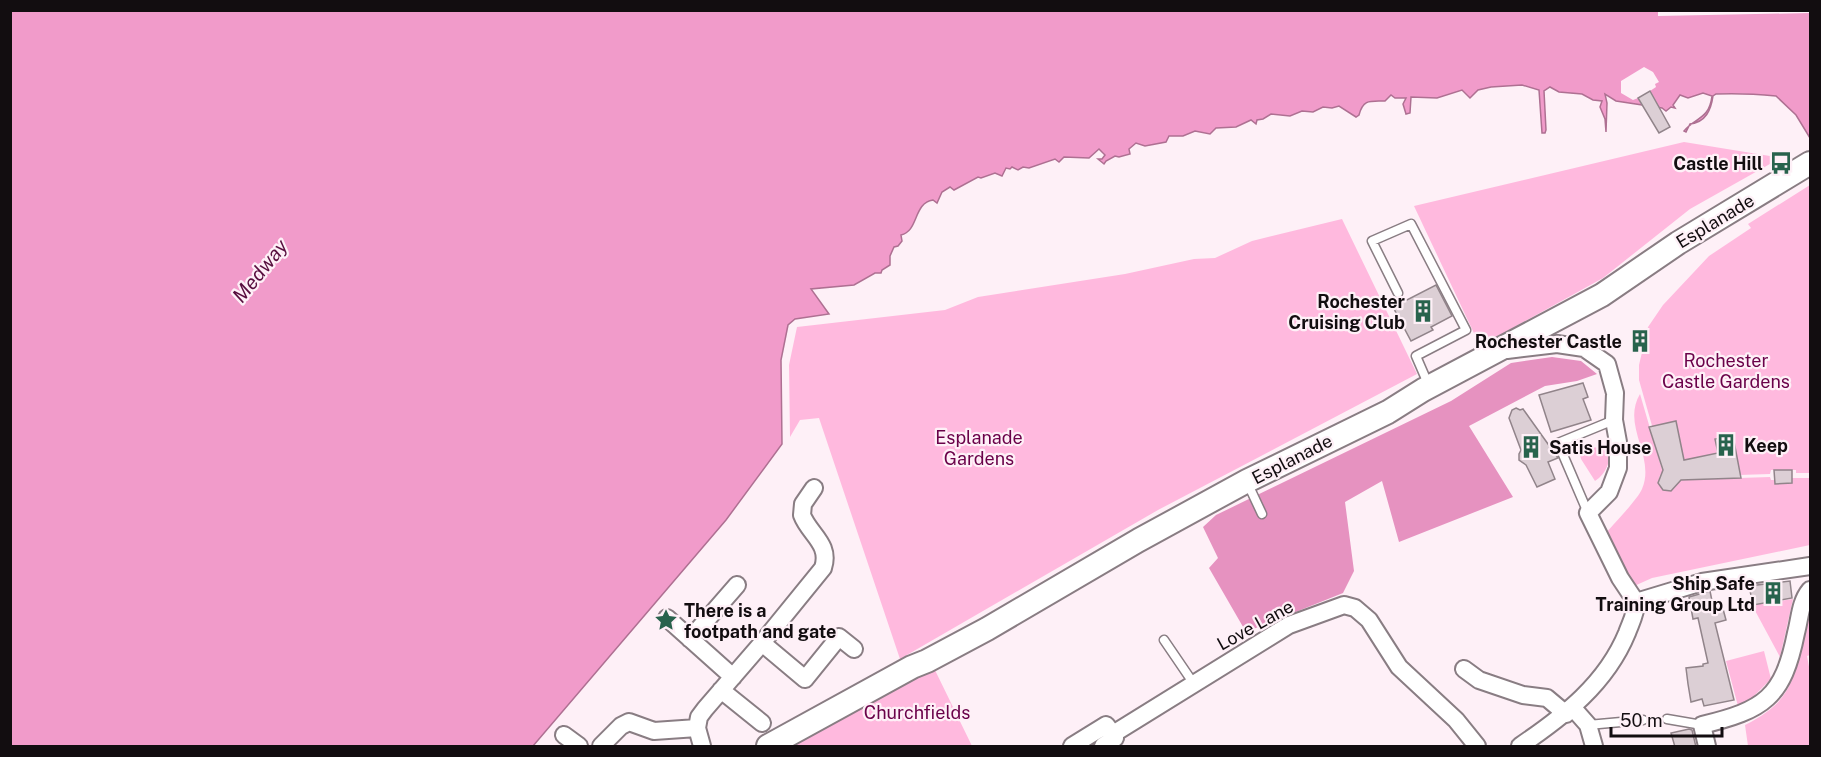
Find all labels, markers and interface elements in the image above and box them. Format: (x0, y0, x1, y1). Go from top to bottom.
bus stop icon: Castle Hill (1768, 150, 1794, 176)
place label: Castle Hill (1673, 153, 1763, 174)
street label: Esplanade (1672, 189, 1758, 253)
water label: Medway (227, 234, 293, 307)
place label: Rochester Cruising Club (1288, 291, 1406, 333)
building icon: Rochester Cruising Club (1410, 298, 1436, 324)
building icon: Rochester Castle (1627, 328, 1653, 354)
place label: Rochester Castle (1475, 331, 1622, 352)
park label: Rochester Castle Gardens (1662, 350, 1790, 392)
park label: Esplanade Gardens (935, 427, 1023, 469)
street label: Esplanade (1248, 430, 1336, 488)
building icon: Keep (1713, 432, 1739, 458)
building icon: Satis House (1518, 434, 1544, 460)
place label: Keep (1744, 435, 1788, 456)
place label: Satis House (1549, 437, 1651, 458)
place label: Ship Safe Training Group Ltd (1596, 573, 1755, 615)
building icon: Ship Safe Training Group Ltd (1760, 580, 1786, 606)
street label: Love Lane (1213, 595, 1297, 655)
place label: There is a footpath and gate (684, 600, 836, 642)
place icon: There is a footpath and gate (653, 607, 679, 633)
scale bar (1611, 700, 1722, 738)
park label: Churchfields (864, 702, 970, 723)
text: 50 m (1620, 710, 1663, 731)

